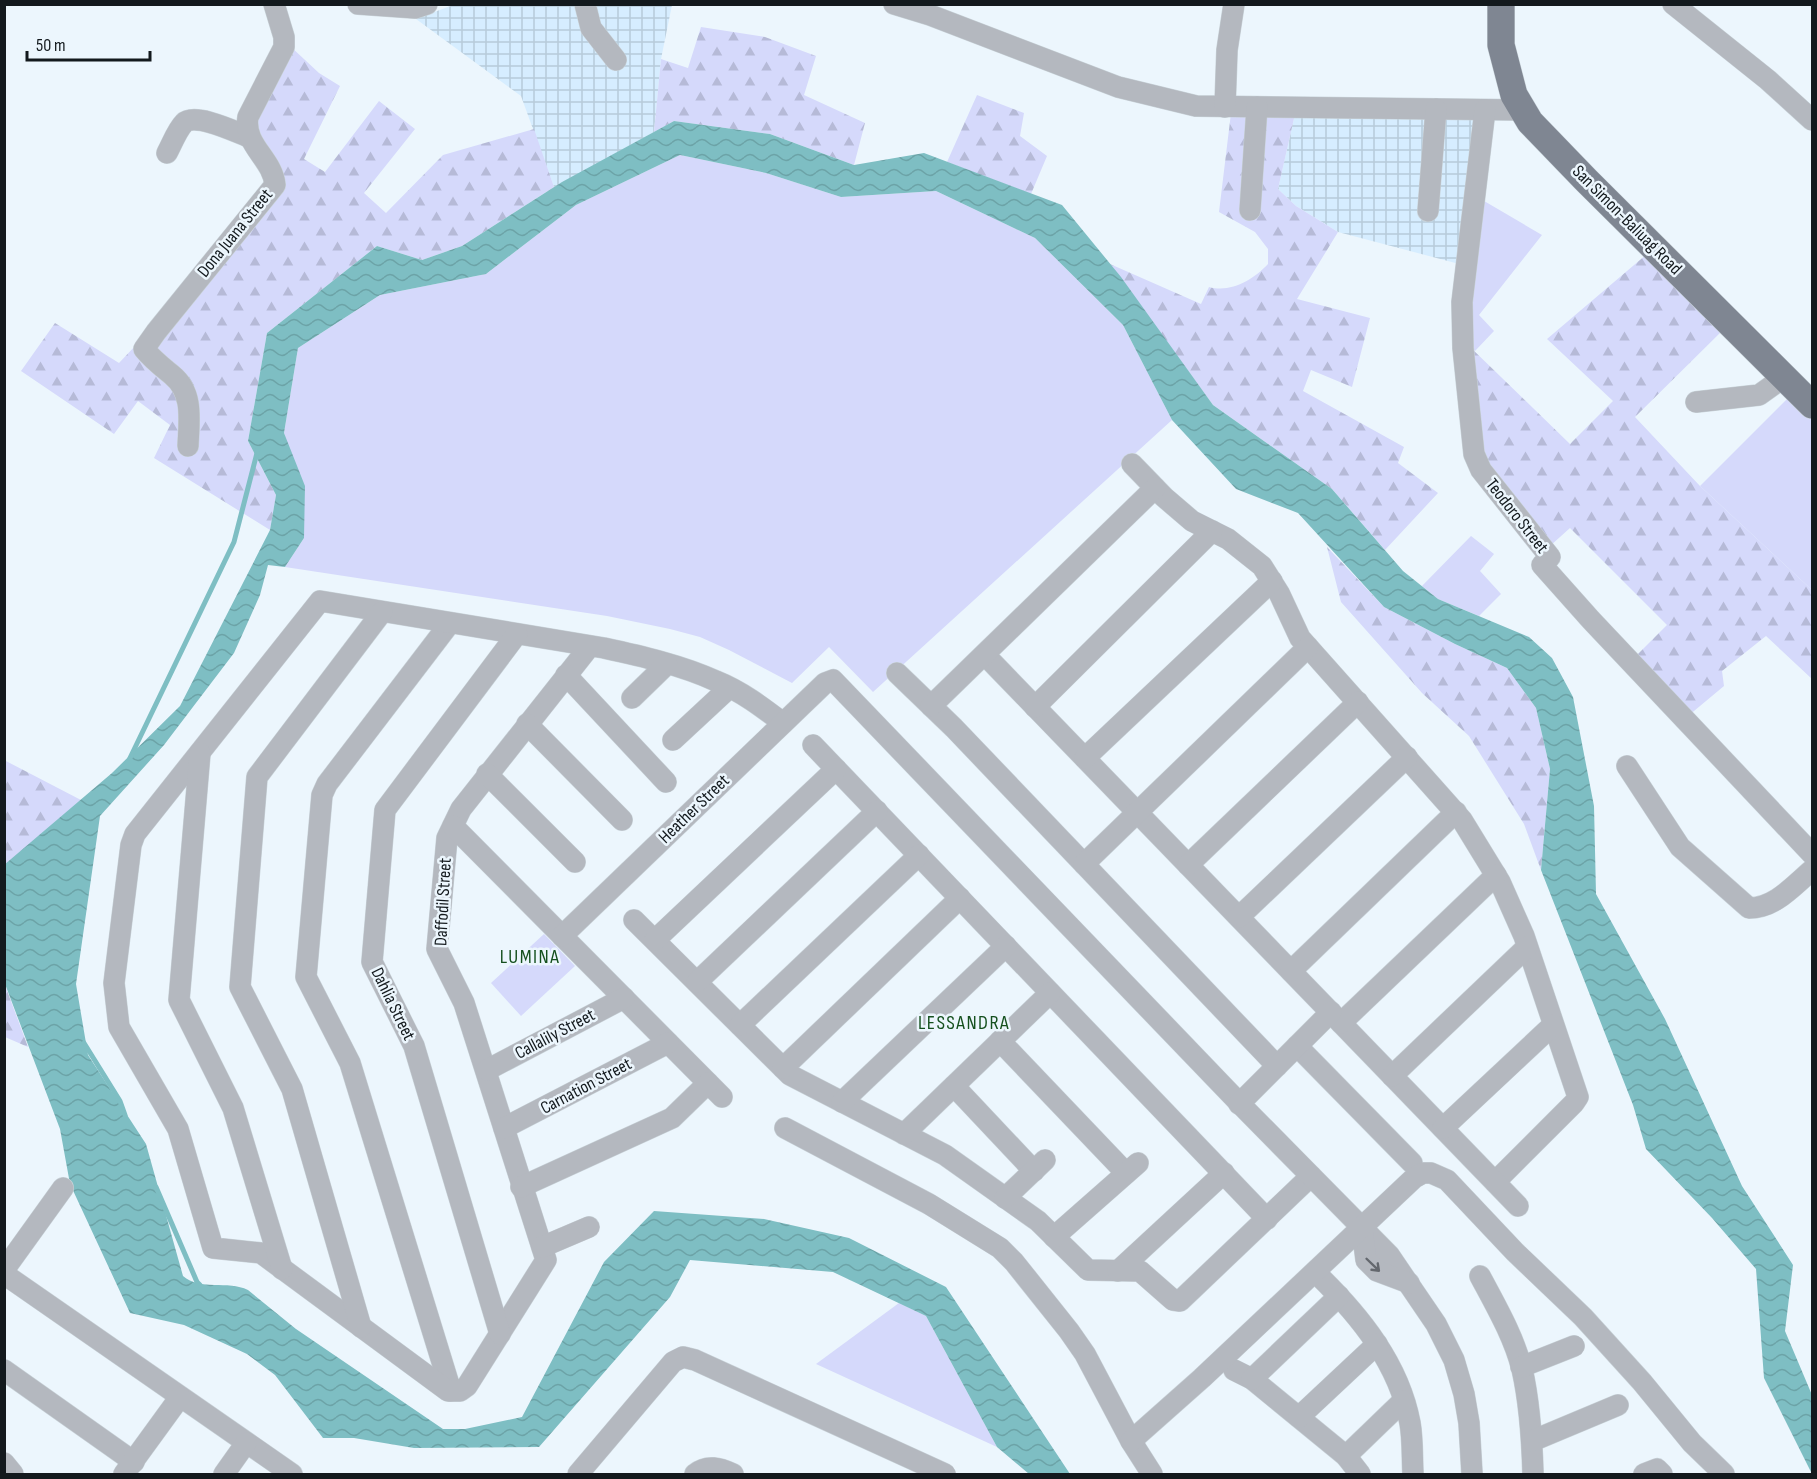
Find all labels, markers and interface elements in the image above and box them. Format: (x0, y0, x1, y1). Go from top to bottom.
scale bar (27, 24, 150, 62)
text: 50 m (36, 35, 66, 56)
street label: San Simon-Baliuag Road (1568, 161, 1686, 279)
street label: Dona Juana Street (193, 184, 277, 281)
street label: Teodoro Street (1481, 474, 1553, 558)
street label: Heather Street (654, 770, 734, 848)
street label: Daffodil Street (430, 857, 456, 947)
district label: LUMINA (500, 945, 560, 969)
street label: Dahlia Street (366, 964, 420, 1044)
street label: Callalily Street (512, 1004, 599, 1064)
district label: LESSANDRA (918, 1011, 1010, 1035)
street label: Carnation Street (537, 1053, 636, 1119)
one-way arrow (1365, 1258, 1380, 1272)

